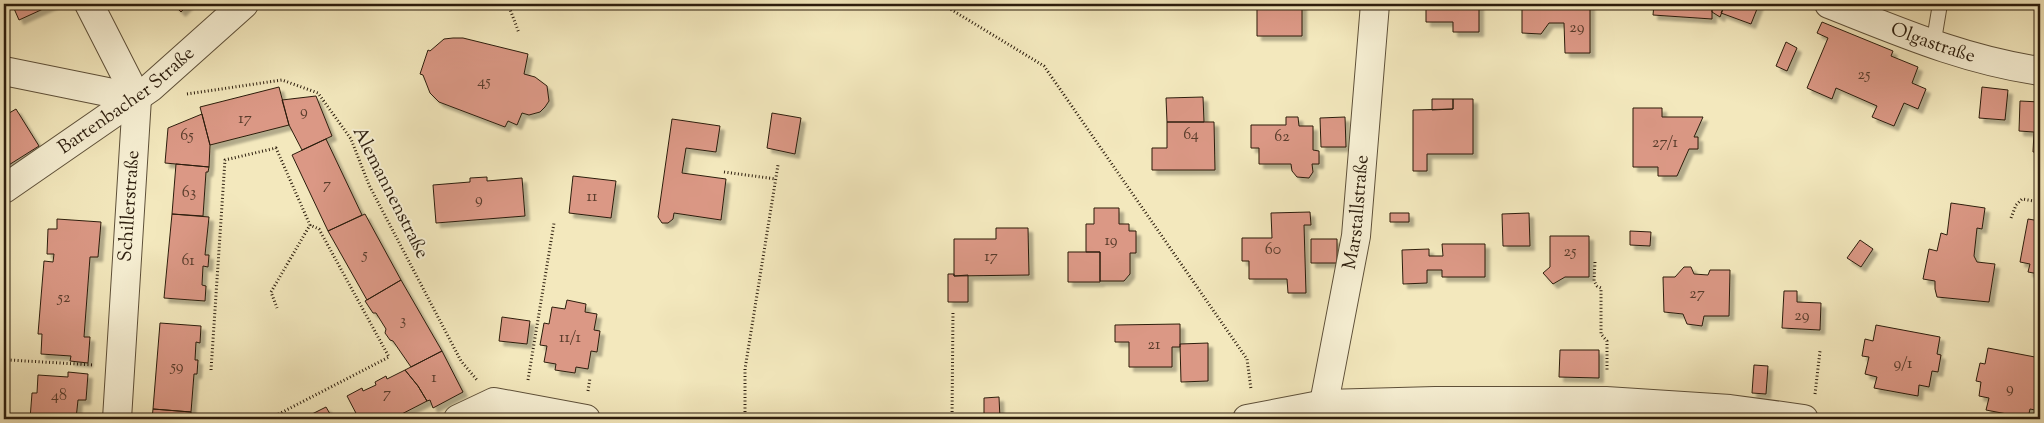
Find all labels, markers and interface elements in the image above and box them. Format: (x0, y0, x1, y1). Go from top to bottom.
street label: Olgastraße (1887, 16, 1978, 70)
house number: 29 (1569, 17, 1585, 40)
street label: Bartenbacher Straße (53, 41, 201, 161)
house number: 25 (1858, 64, 1871, 87)
house number: 45 (477, 71, 491, 94)
house number: 9 (300, 101, 308, 124)
house number: 17 (238, 108, 252, 131)
street label: Alemannenstraße (345, 122, 435, 264)
house number: 64 (1183, 124, 1199, 147)
house number: 65 (180, 125, 194, 148)
house number: 62 (1274, 126, 1290, 149)
house number: 27/1 (1652, 132, 1678, 155)
street label: Schillerstraße (113, 149, 147, 263)
street label: Marstallstraße (1336, 154, 1376, 272)
house number: 7 (323, 174, 331, 197)
house number: 63 (182, 182, 196, 205)
house number: 11 (587, 186, 598, 209)
house number: 9 (475, 189, 483, 212)
house number: 19 (1104, 230, 1118, 253)
house number: 60 (1265, 239, 1281, 262)
house number: 25 (1564, 241, 1577, 264)
house number: 5 (361, 244, 368, 267)
house number: 17 (984, 246, 998, 269)
house number: 61 (181, 250, 195, 273)
house number: 27 (1689, 283, 1705, 306)
house number: 52 (57, 287, 71, 310)
house number: 29 (1794, 305, 1810, 328)
house number: 3 (400, 310, 406, 333)
house number: 11/1 (559, 327, 581, 350)
house number: 21 (1148, 334, 1161, 357)
house number: 9/1 (1894, 353, 1913, 376)
house number: 59 (169, 356, 184, 379)
house number: 1 (431, 367, 437, 390)
house number: 9 (2006, 378, 2014, 401)
house number: 7 (383, 383, 391, 406)
house number: 48 (51, 385, 67, 408)

